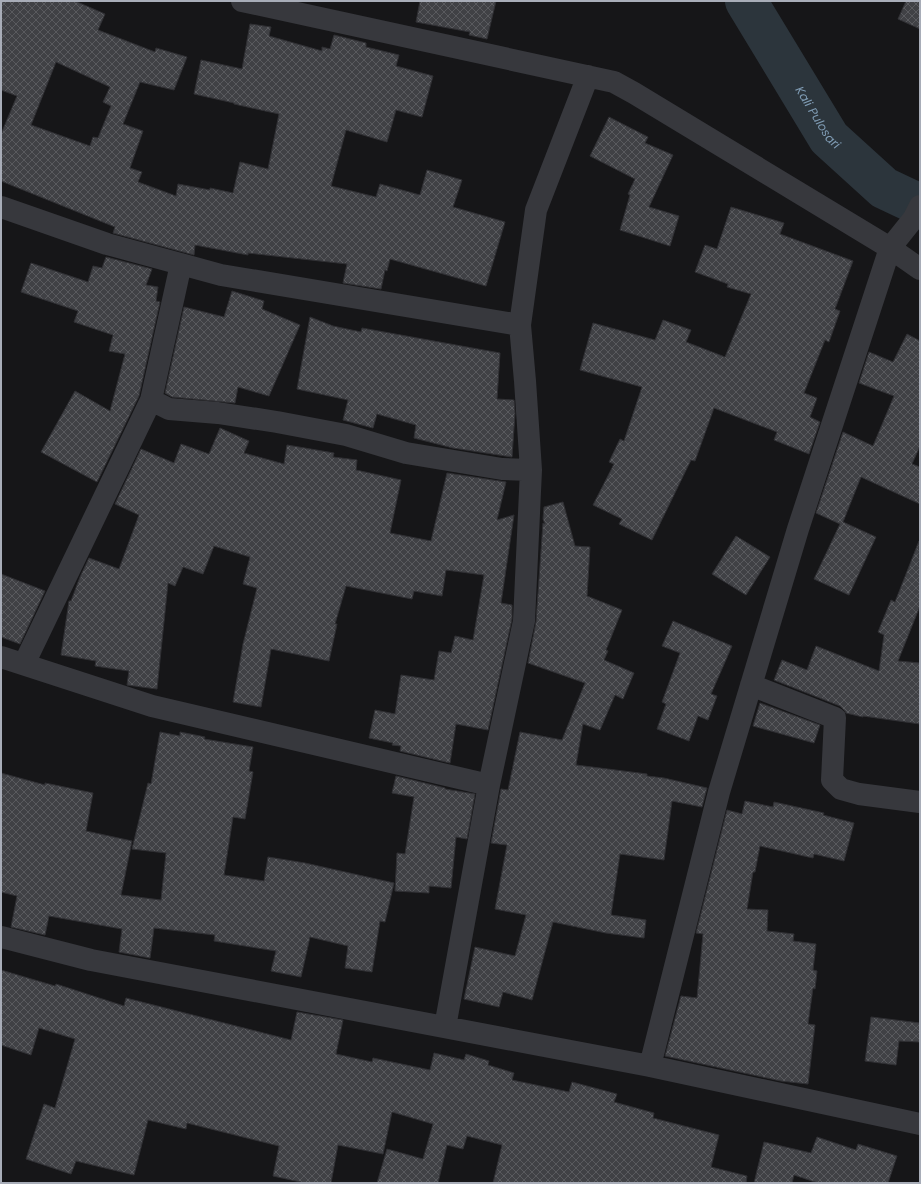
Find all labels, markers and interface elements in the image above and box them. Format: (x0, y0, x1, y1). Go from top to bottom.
water label: Kali Pulosari (792, 83, 845, 153)

